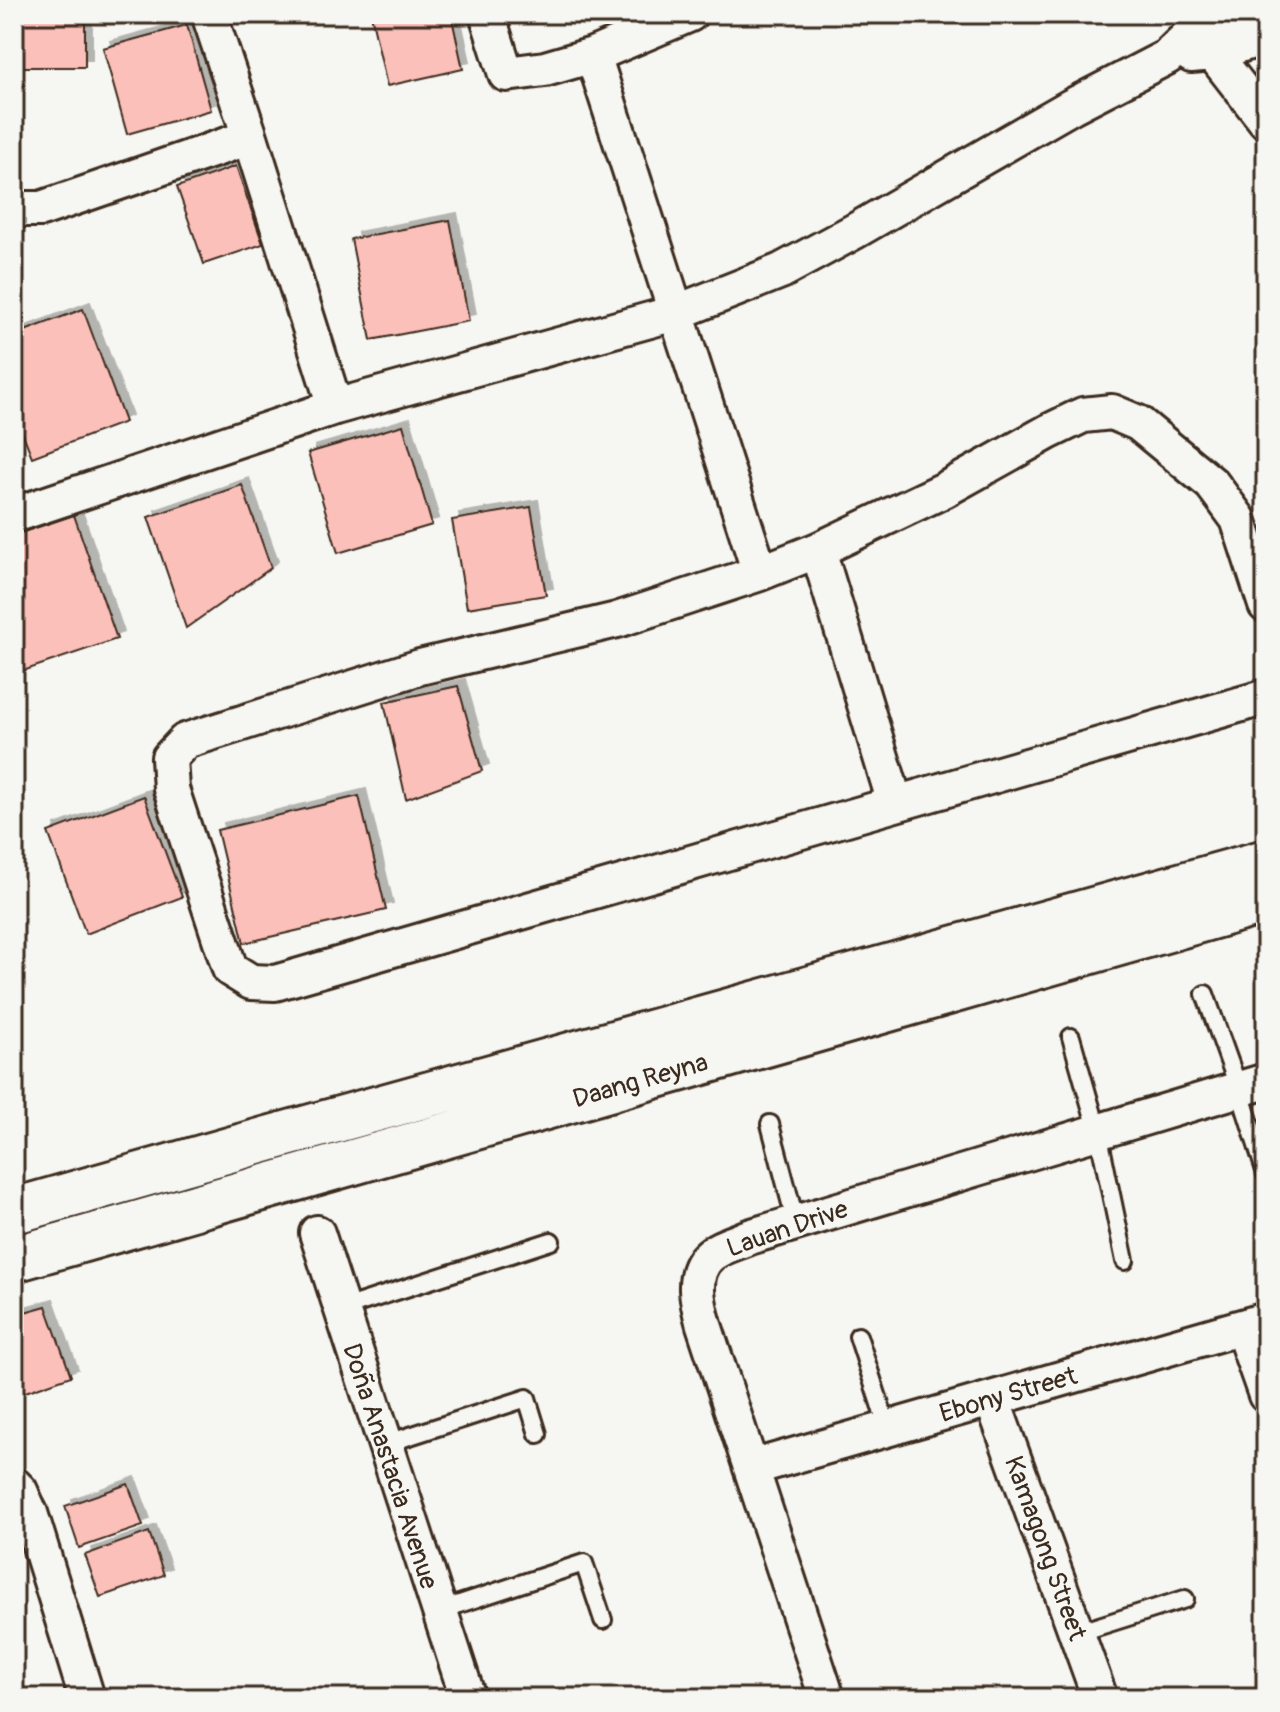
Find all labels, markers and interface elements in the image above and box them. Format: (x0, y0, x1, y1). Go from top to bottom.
street label: Daang Reyna (569, 1046, 711, 1115)
street label: Lauan Drive (722, 1193, 853, 1265)
street label: Doña Anastacia Avenue (335, 1339, 445, 1593)
street label: Ebony Street (936, 1360, 1081, 1430)
street label: Kamagong Street (997, 1452, 1093, 1645)

